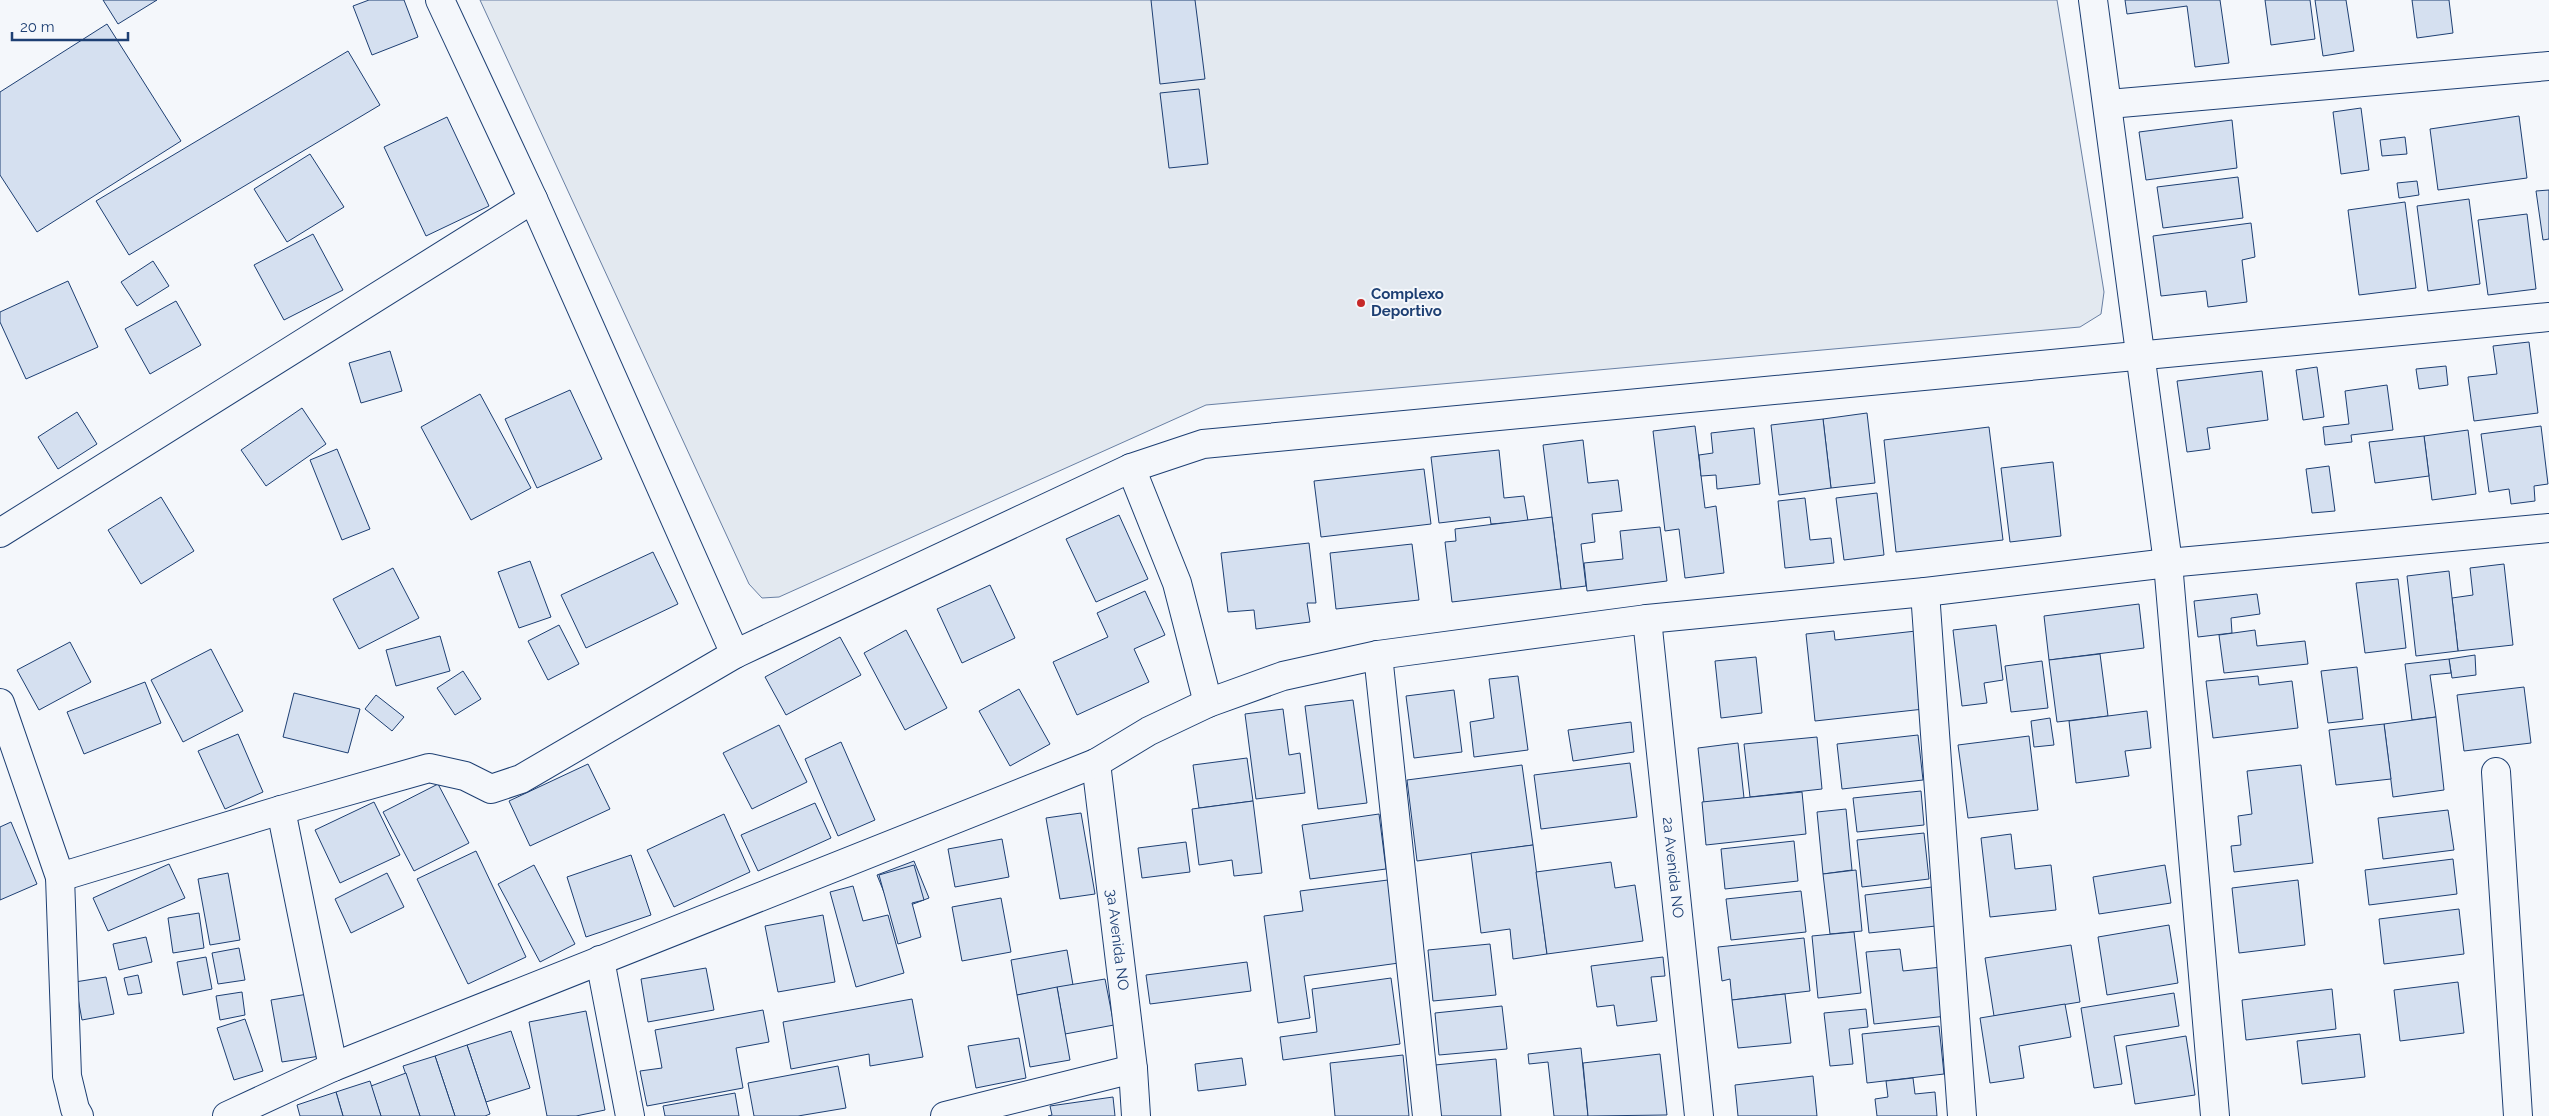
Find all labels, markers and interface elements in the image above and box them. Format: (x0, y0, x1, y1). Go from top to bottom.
scale bar (12, 10, 129, 42)
text: 20 m (20, 18, 55, 36)
place label: Complexo Deportivo (1371, 285, 1444, 320)
marker: Complexo Deportivo (1355, 297, 1367, 309)
street label: 2a Avenida NO (1659, 816, 1687, 919)
street label: 3a Avenida NO (1102, 888, 1132, 991)

